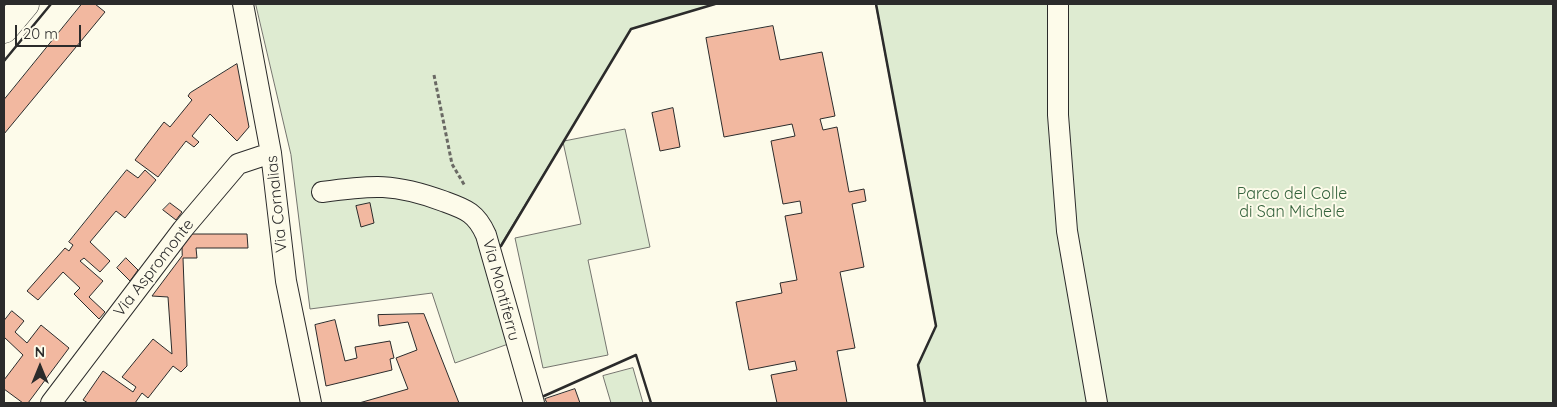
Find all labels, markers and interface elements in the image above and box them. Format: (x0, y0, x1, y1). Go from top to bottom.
scale bar (18, 15, 84, 47)
text: 20 m (23, 24, 58, 43)
street label: Via Cornalias (262, 154, 292, 254)
park label: Parco del Colle di San Michele (1237, 184, 1347, 222)
street label: Via Aspromonte (110, 215, 198, 321)
street label: Via Montiferru (478, 237, 524, 343)
north arrow (15, 342, 65, 392)
text: N (35, 343, 45, 361)

